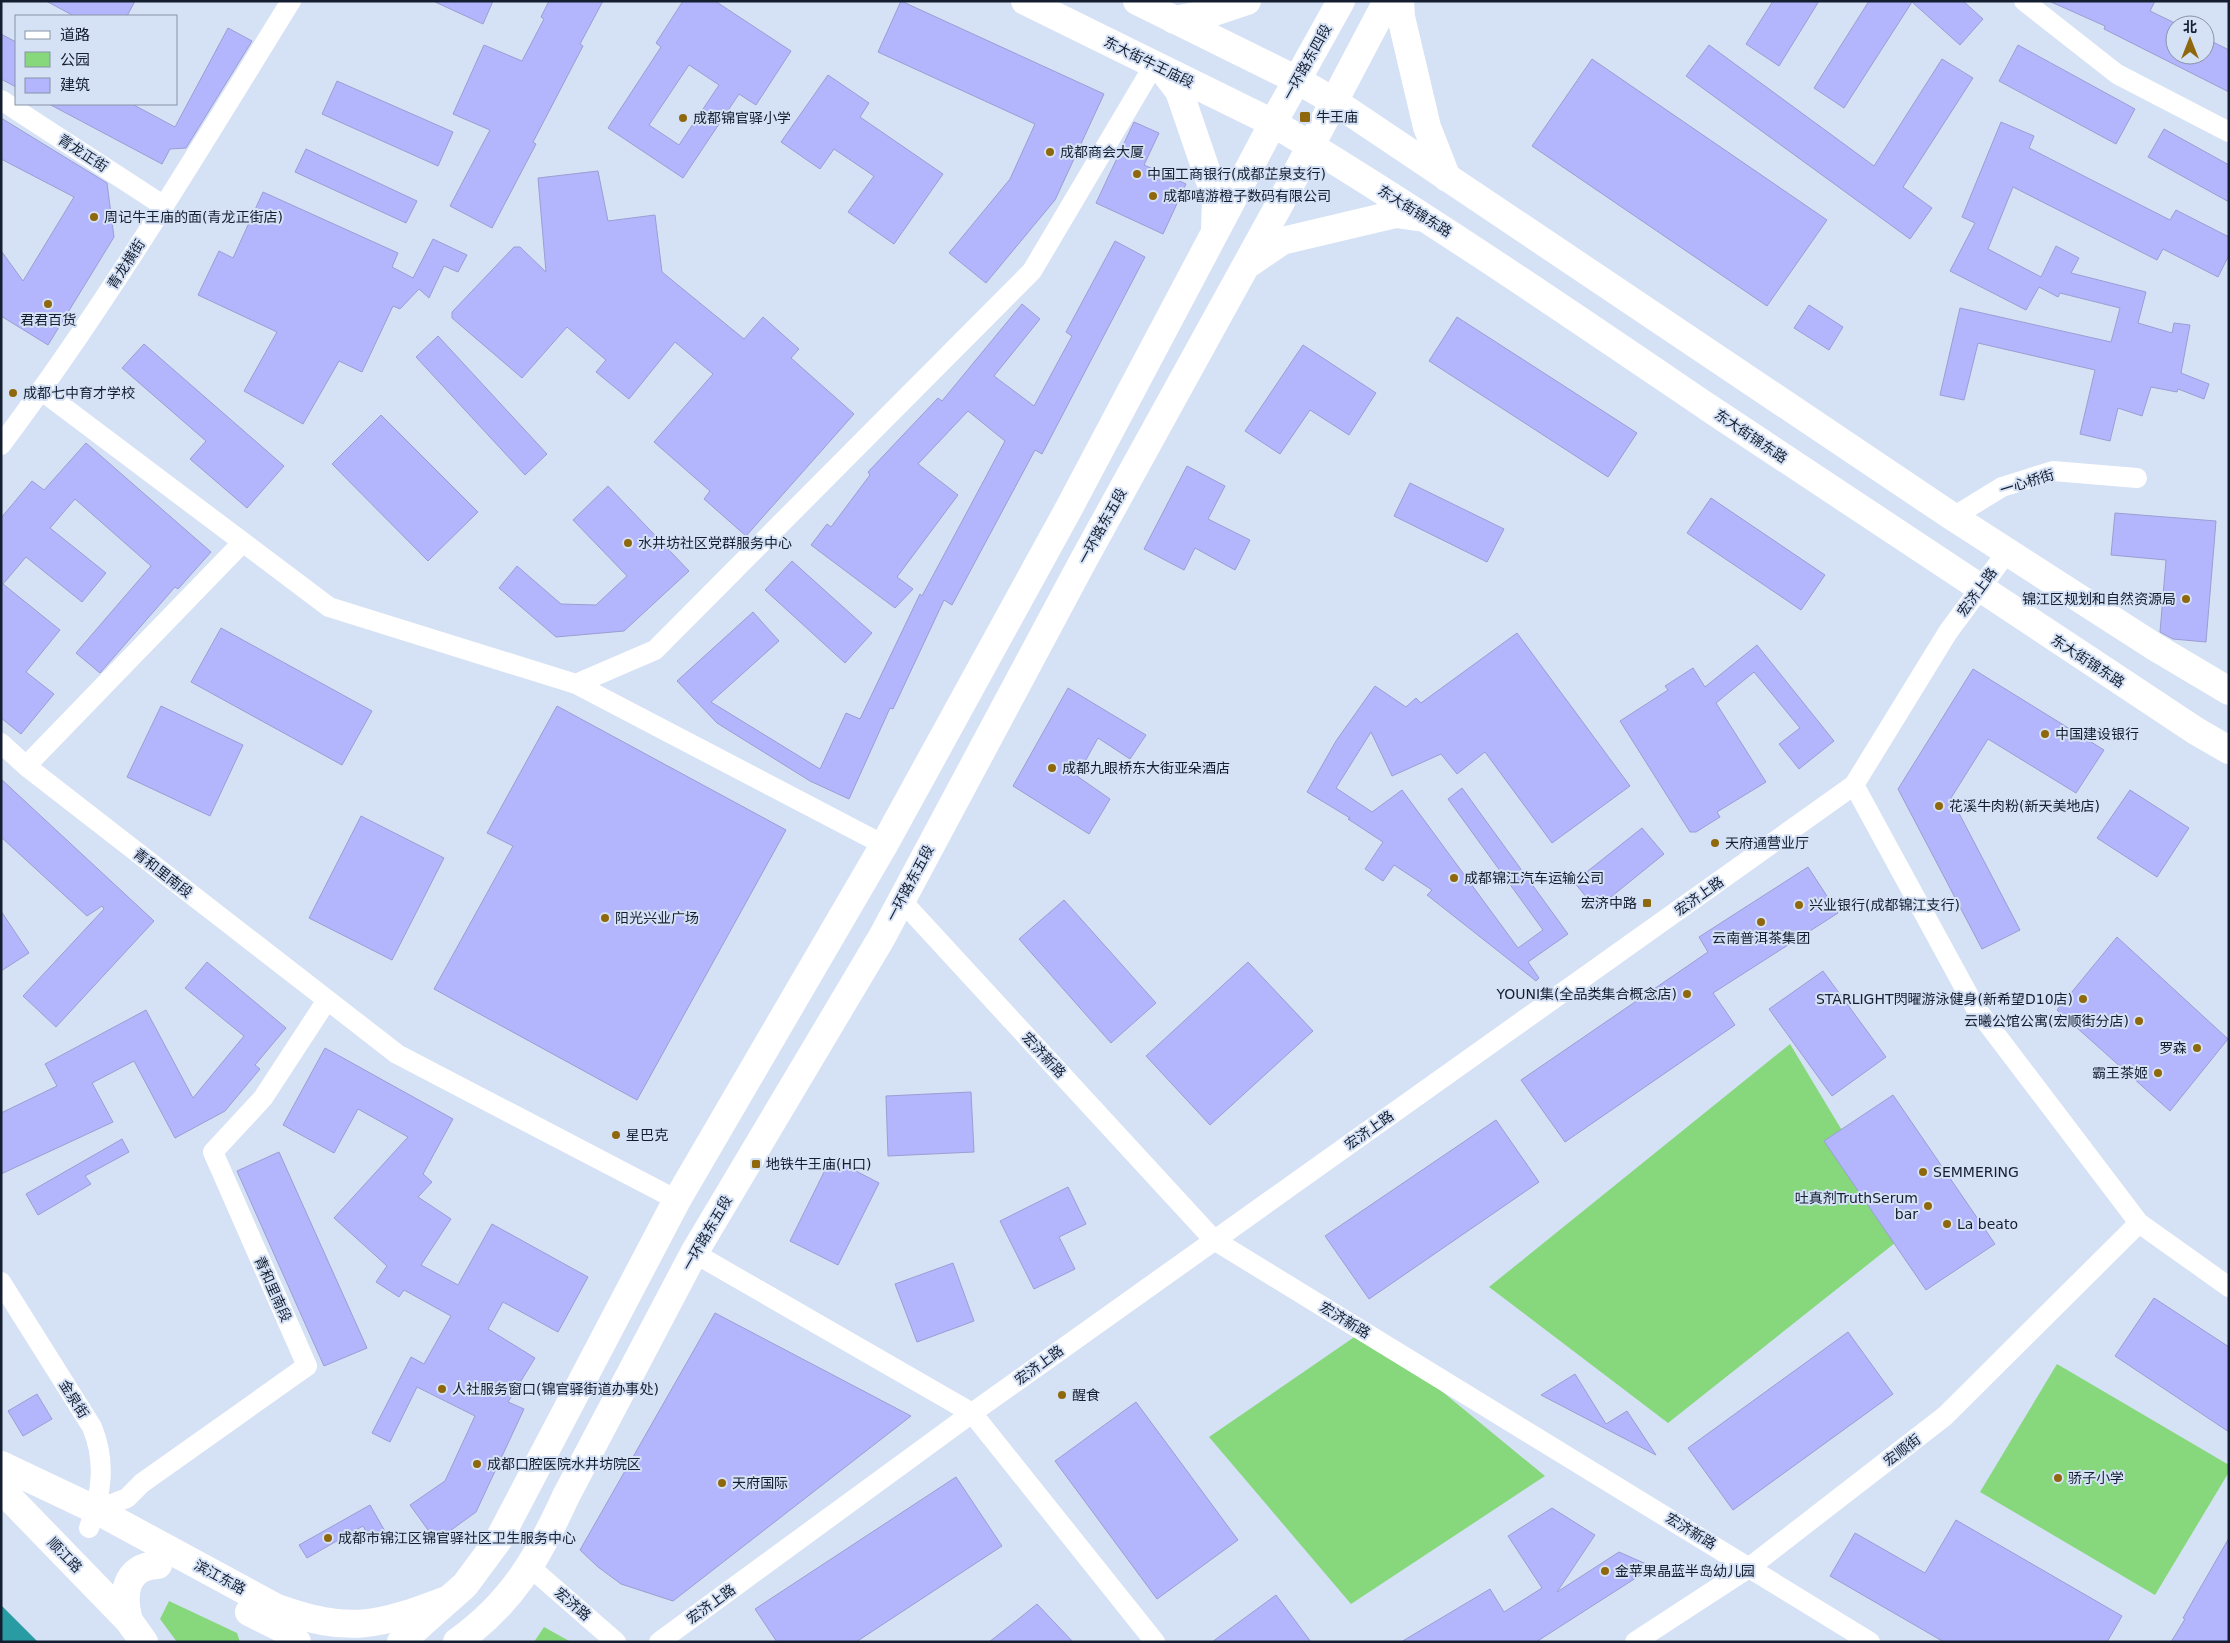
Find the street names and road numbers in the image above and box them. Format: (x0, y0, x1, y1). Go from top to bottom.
street label: 一环路东四段 (1280, 21, 1334, 103)
street label: 东大街牛王庙段 (1101, 33, 1197, 91)
street label: 青龙正街 (55, 131, 111, 175)
street label: 东大街锦东路 (1375, 182, 1455, 240)
street label: 青龙横街 (104, 236, 148, 292)
street label: 东大街锦东路 (1712, 406, 1790, 466)
street label: 一心桥街 (1998, 466, 2056, 498)
street label: 一环路东五段 (1075, 485, 1129, 567)
street label: 宏济上路 (1954, 565, 2000, 619)
street label: 东大街锦东路 (2048, 631, 2128, 691)
street label: 一环路东五段 (883, 842, 937, 924)
street label: 青和里南段 (130, 845, 196, 901)
street label: 宏济上路 (1671, 873, 1727, 919)
street label: 宏济新路 (1019, 1029, 1069, 1081)
street label: 宏济上路 (1341, 1107, 1397, 1153)
street label: 一环路东五段 (679, 1193, 735, 1273)
street label: 青和里南段 (251, 1254, 295, 1324)
street label: 宏济新路 (1317, 1299, 1373, 1341)
street label: 宏济上路 (1012, 1342, 1066, 1388)
street label: 金泉街 (56, 1377, 92, 1421)
street label: 宏顺街 (1880, 1431, 1924, 1469)
street label: 宏济新路 (1663, 1510, 1719, 1552)
street label: 顺江路 (45, 1534, 85, 1576)
street label: 滨江东路 (192, 1557, 248, 1597)
street label: 宏济上路 (684, 1581, 738, 1627)
street label: 宏济路 (552, 1584, 594, 1624)

